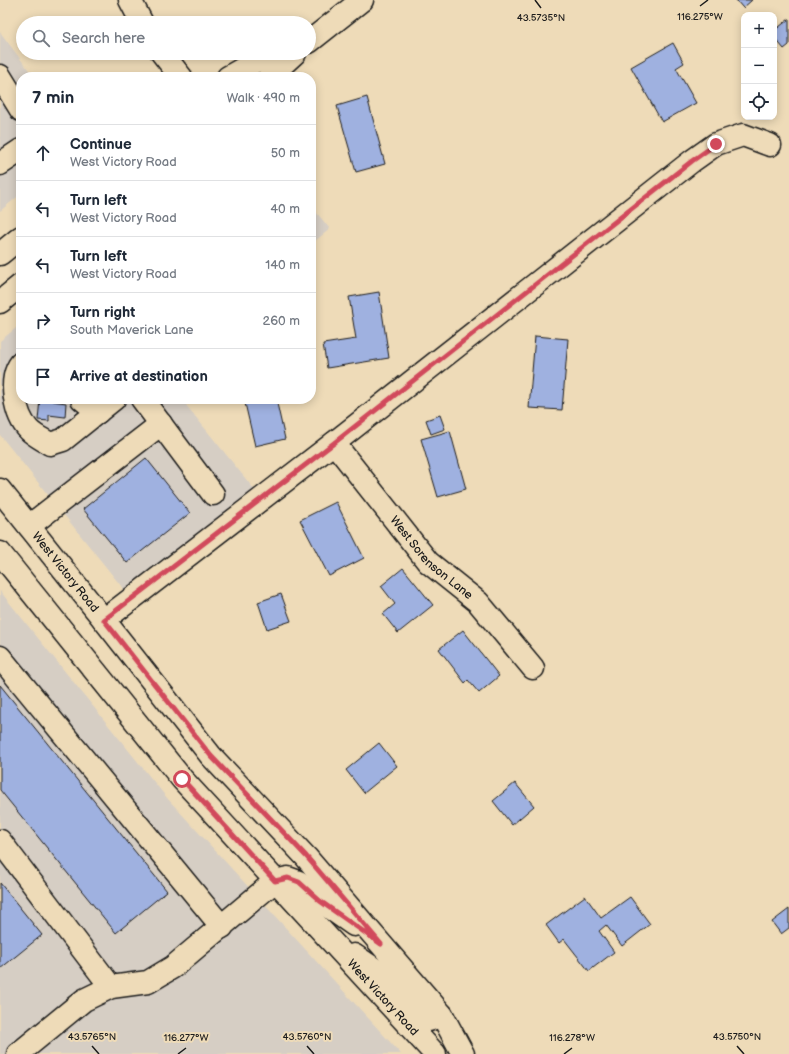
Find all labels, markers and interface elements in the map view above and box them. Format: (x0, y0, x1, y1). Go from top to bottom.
text: 116.275°W (677, 11, 723, 23)
text: 43.5735°N (517, 12, 565, 24)
map controls (741, 12, 777, 120)
button: + (741, 12, 777, 48)
search box (16, 16, 316, 60)
icon: search (30, 27, 52, 49)
text: Search here (62, 29, 145, 48)
button: − (741, 48, 777, 84)
button: locate (741, 84, 777, 120)
text: 7 min (32, 88, 74, 108)
text: Walk · 490 m (226, 90, 300, 106)
text: Continue (70, 135, 132, 154)
route end (707, 135, 725, 153)
icon: ahead (32, 142, 54, 164)
text: 50 m (271, 145, 300, 161)
text: West Victory Road (70, 154, 177, 170)
text: Turn left (70, 191, 127, 210)
icon: left (32, 198, 54, 220)
text: 40 m (270, 201, 300, 217)
text: West Victory Road (70, 210, 177, 226)
text: Turn left (70, 247, 127, 266)
icon: left (32, 254, 54, 276)
text: 140 m (265, 257, 300, 273)
text: West Victory Road (70, 266, 177, 282)
text: Turn right (70, 303, 135, 322)
icon: right (32, 310, 54, 332)
text: 260 m (262, 313, 300, 329)
text: South Maverick Lane (70, 322, 193, 338)
icon: arrive (32, 366, 54, 388)
text: Arrive at destination (70, 367, 208, 386)
street label: West Sorenson Lane (387, 513, 476, 603)
street label: West Victory Road (29, 529, 102, 616)
route start (173, 770, 191, 788)
street label: West Victory Road (344, 956, 422, 1039)
text: 43.5765°N (68, 1031, 116, 1043)
text: 43.5760°N (283, 1031, 331, 1043)
text: 43.5750°N (713, 1031, 761, 1043)
text: 116.277°W (163, 1032, 209, 1044)
text: 116.278°W (549, 1032, 595, 1044)

